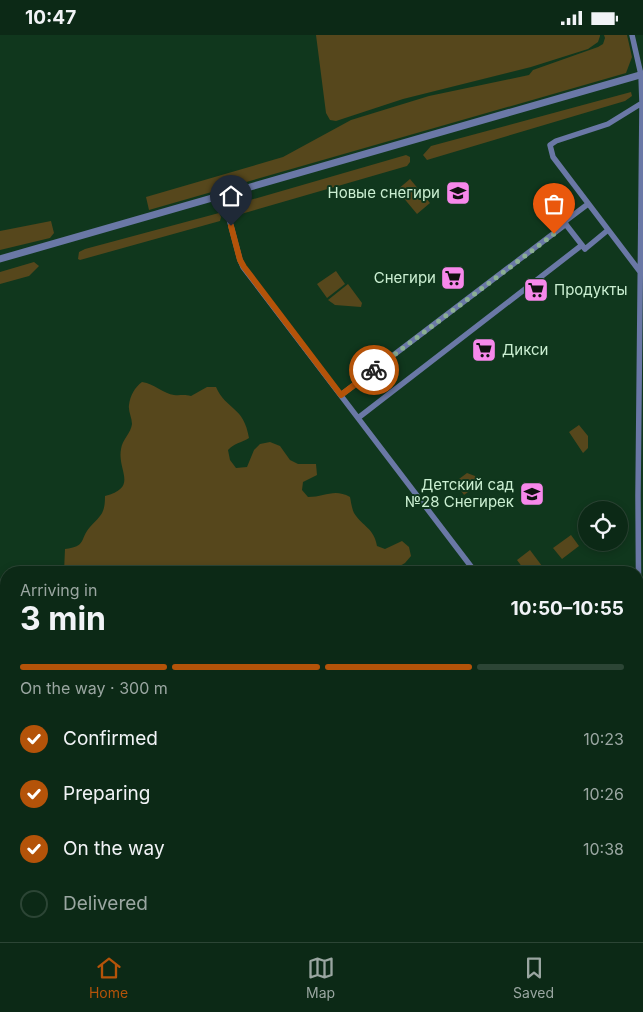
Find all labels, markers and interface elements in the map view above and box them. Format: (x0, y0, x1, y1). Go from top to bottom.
text: 10:47 (25, 6, 76, 29)
pin (210, 175, 252, 226)
school or university icon: Новые снегири (445, 180, 471, 206)
icon: home (217, 182, 245, 210)
place label: Новые снегири (327, 183, 440, 202)
pin (533, 183, 575, 234)
icon: bag (540, 190, 568, 218)
supermarket icon: Снегири (440, 265, 466, 291)
place label: Снегири (374, 268, 436, 287)
supermarket icon: Продукты (523, 277, 549, 303)
place label: Продукты (554, 280, 628, 299)
supermarket icon: Дикси (471, 337, 497, 363)
place label: Дикси (502, 340, 548, 359)
courier (349, 345, 399, 395)
icon: bike (360, 356, 388, 384)
place label: Детский сад №28 Снегирек (405, 475, 514, 511)
school or university icon: Детский сад №28 Снегирек (519, 481, 545, 507)
map controls (578, 501, 628, 551)
button: locate (578, 501, 628, 551)
text: Arriving in (20, 580, 97, 600)
text: 10:50–10:55 (511, 597, 624, 620)
text: 3 min (20, 599, 106, 638)
text: On the way · 300 m (20, 678, 168, 698)
icon: check (20, 725, 48, 753)
text: Confirmed (63, 727, 158, 750)
text: 10:23 (583, 729, 624, 749)
icon: check (20, 780, 48, 808)
text: Preparing (63, 782, 150, 805)
text: 10:26 (583, 784, 624, 804)
icon: check (20, 835, 48, 863)
text: On the way (63, 837, 165, 860)
text: 10:38 (583, 839, 624, 859)
text: Delivered (63, 892, 148, 915)
tab: Home (89, 954, 128, 1001)
tab: Map (306, 954, 335, 1001)
tab: Saved (513, 954, 554, 1001)

